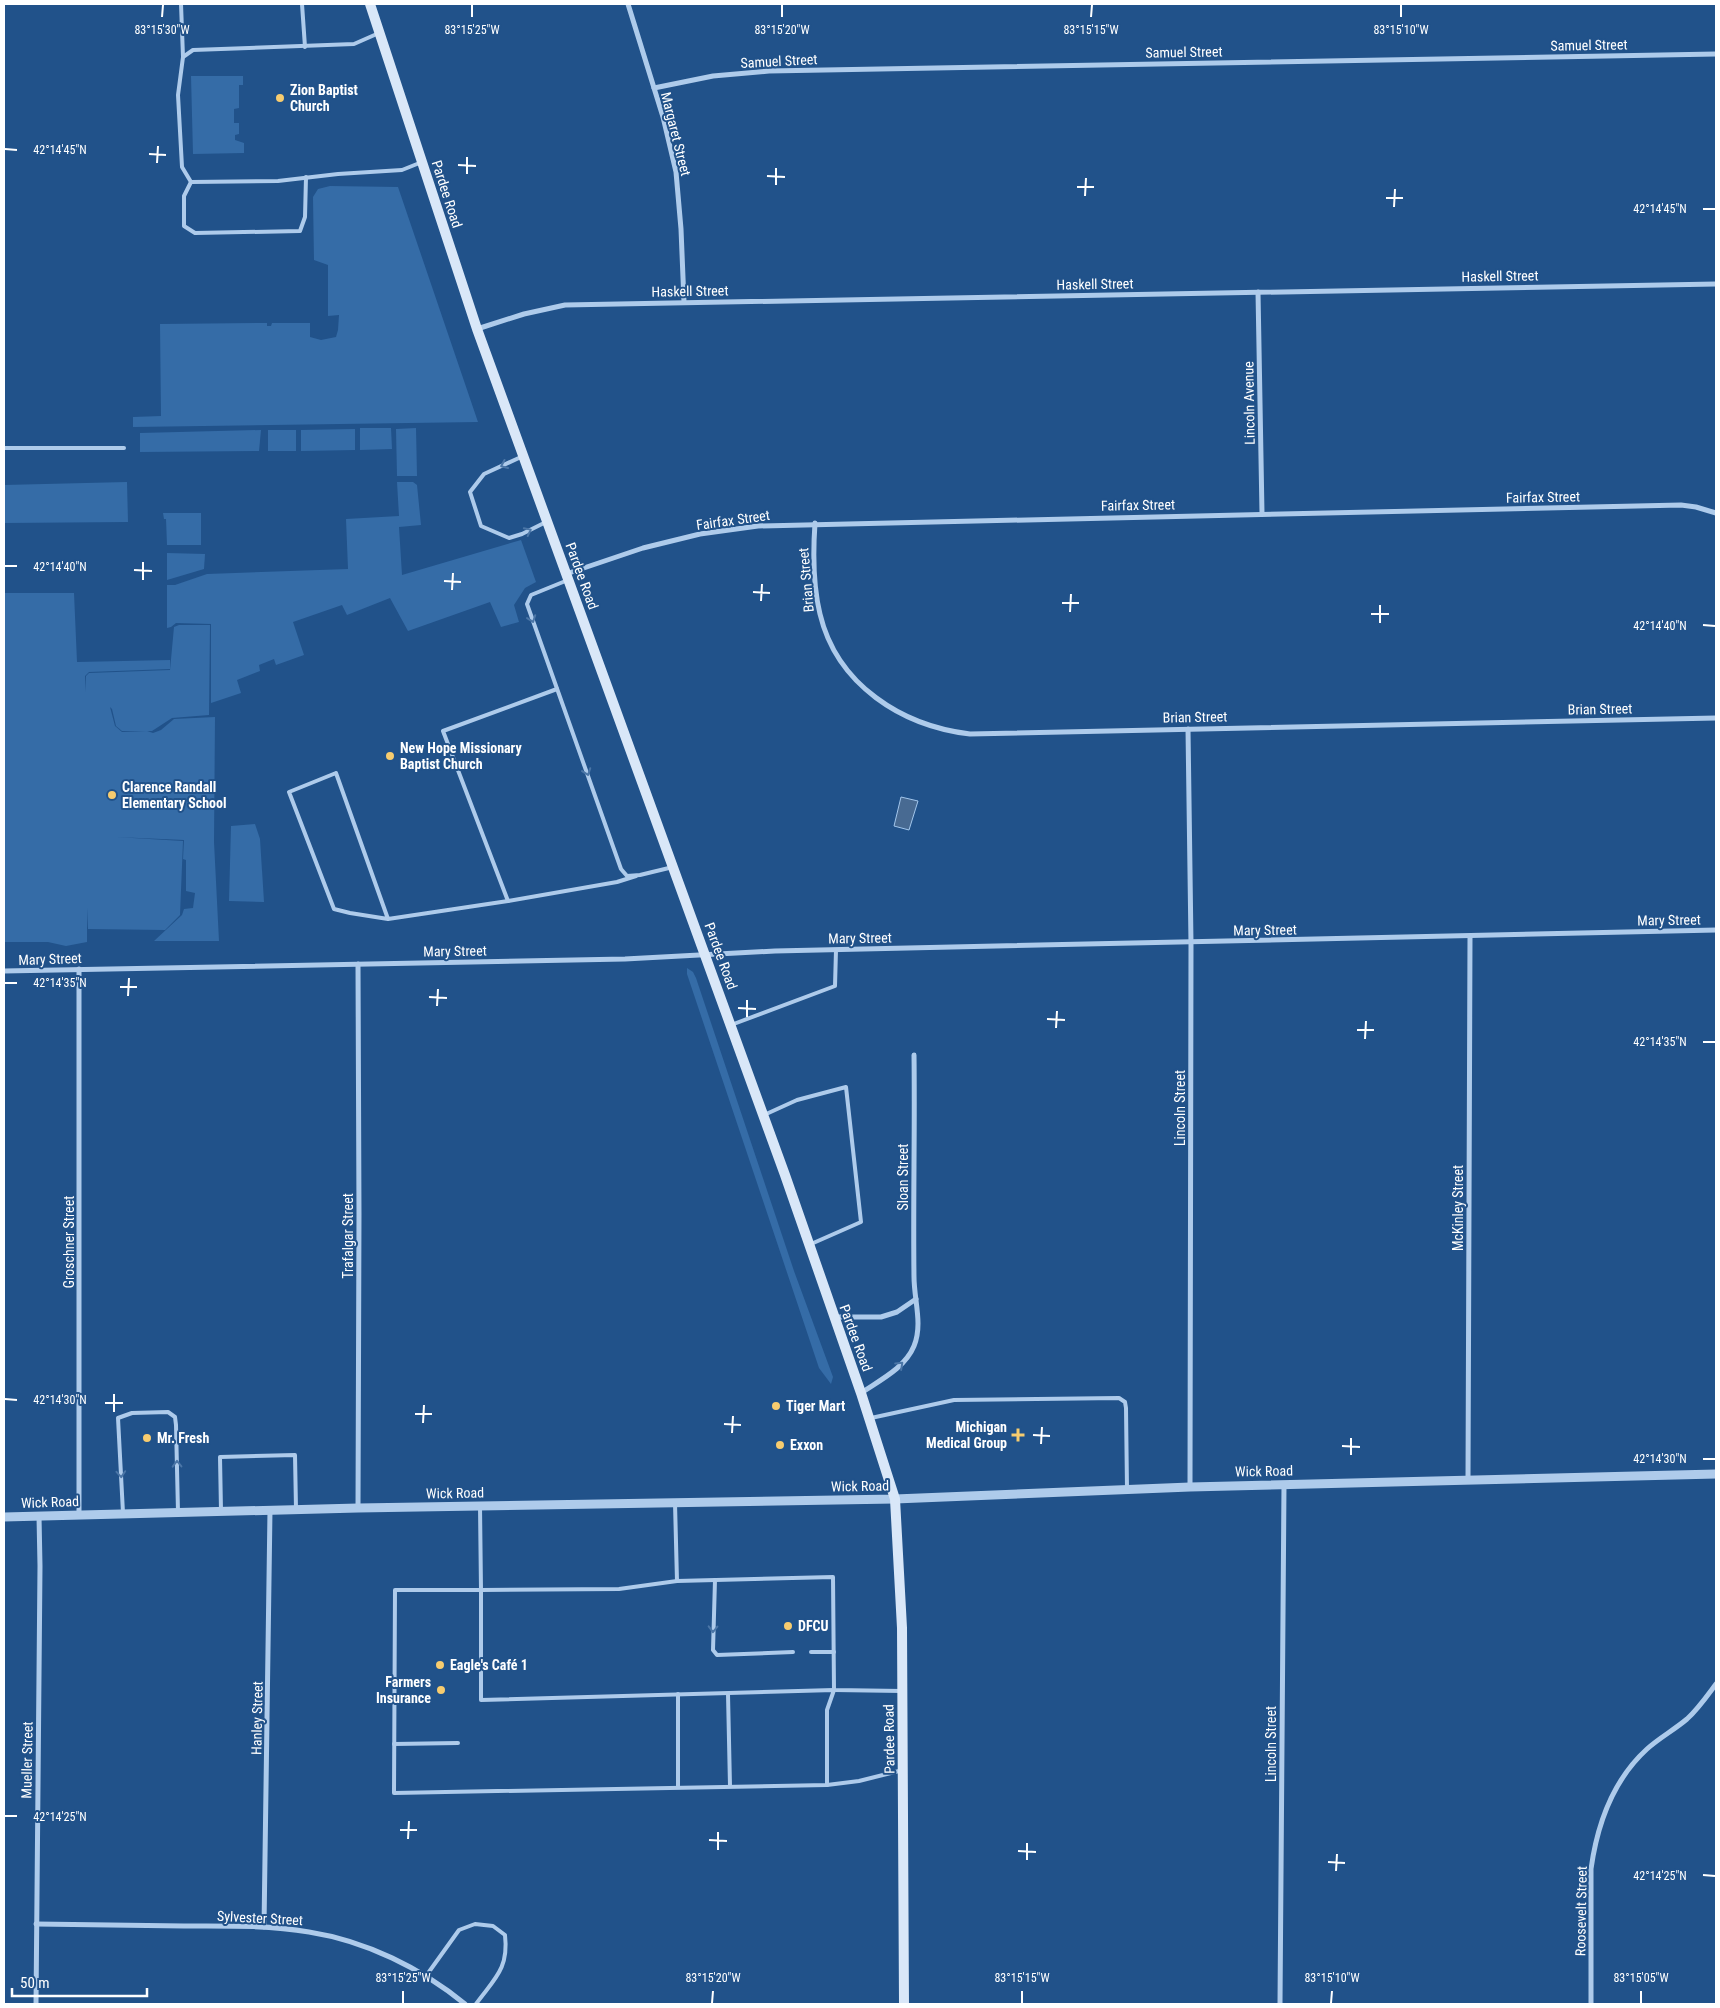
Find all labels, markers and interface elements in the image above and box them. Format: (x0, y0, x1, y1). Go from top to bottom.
text: 83°15'30"W (134, 23, 190, 37)
text: 83°15'25"W (444, 23, 500, 37)
text: 83°15'20"W (754, 23, 810, 37)
text: 83°15'15"W (1063, 23, 1119, 37)
text: 83°15'10"W (1373, 23, 1429, 37)
street label: Samuel Street (1550, 36, 1628, 54)
street label: Samuel Street (1145, 43, 1223, 61)
street label: Samuel Street (740, 51, 818, 71)
place label: Zion Baptist Church (290, 82, 358, 114)
street label: Margaret Street (658, 90, 694, 178)
marker: Zion Baptist Church (274, 92, 286, 104)
text: 42°14'45"N (33, 143, 87, 157)
street label: Pardee Road (429, 158, 465, 230)
text: 42°14'45"N (1633, 202, 1687, 216)
street label: Haskell Street (1461, 267, 1539, 285)
street label: Haskell Street (1056, 275, 1134, 293)
street label: Haskell Street (651, 282, 729, 300)
street label: Lincoln Avenue (1240, 361, 1258, 445)
one-way arrow (500, 458, 509, 469)
street label: Fairfax Street (1506, 488, 1580, 506)
street label: Fairfax Street (1101, 496, 1175, 514)
street label: Fairfax Street (695, 507, 771, 533)
one-way arrow (523, 527, 532, 537)
street label: Pardee Road (563, 540, 601, 612)
street label: Brian Street (795, 547, 817, 613)
text: 42°14'40"N (33, 560, 87, 574)
one-way arrow (526, 614, 536, 623)
text: 42°14'40"N (1633, 619, 1687, 633)
street label: Brian Street (1568, 700, 1632, 718)
street label: Brian Street (1163, 708, 1227, 726)
place label: New Hope Missionary Baptist Church (400, 740, 522, 772)
marker: New Hope Missionary Baptist Church (384, 750, 396, 762)
one-way arrow (581, 767, 591, 775)
place label: Clarence Randall Elementary School (122, 779, 227, 811)
marker: Clarence Randall Elementary School (106, 789, 118, 801)
street label: Mary Street (1637, 911, 1701, 929)
street label: Pardee Road (702, 920, 740, 992)
street label: Mary Street (1233, 921, 1297, 939)
street label: Mary Street (828, 929, 892, 947)
street label: Mary Street (423, 942, 487, 960)
street label: Mary Street (18, 950, 82, 968)
text: 42°14'35"N (33, 976, 87, 990)
text: 42°14'35"N (1633, 1035, 1687, 1049)
street label: Lincoln Street (1172, 1070, 1188, 1146)
street label: Sloan Street (895, 1143, 911, 1211)
street label: McKinley Street (1450, 1165, 1466, 1251)
street label: Trafalgar Street (340, 1193, 356, 1279)
street label: Groschner Street (61, 1196, 77, 1288)
street label: Pardee Road (837, 1302, 875, 1374)
one-way arrow (895, 1361, 904, 1370)
text: 42°14'30"N (33, 1393, 87, 1407)
place label: Tiger Mart (786, 1398, 845, 1414)
marker: Tiger Mart (770, 1400, 782, 1412)
place label: Michigan Medical Group (926, 1419, 1007, 1451)
marker: Michigan Medical Group (1011, 1428, 1025, 1442)
place label: Mr. Fresh (157, 1430, 209, 1446)
marker: Mr. Fresh (141, 1432, 153, 1444)
place label: Exxon (790, 1437, 823, 1453)
marker: Exxon (774, 1439, 786, 1451)
text: 42°14'30"N (1633, 1452, 1687, 1466)
one-way arrow (172, 1459, 182, 1467)
street label: Wick Road (1235, 1462, 1293, 1480)
one-way arrow (116, 1470, 127, 1478)
street label: Wick Road (831, 1477, 889, 1495)
street label: Wick Road (426, 1484, 484, 1502)
street label: Wick Road (21, 1493, 79, 1511)
place label: DFCU (798, 1618, 829, 1634)
marker: DFCU (782, 1620, 794, 1632)
one-way arrow (708, 1625, 719, 1633)
place label: Eagle's Café 1 (450, 1657, 528, 1673)
marker: Eagle's Café 1 (434, 1659, 446, 1671)
place label: Farmers Insurance (376, 1674, 431, 1706)
street label: Hanley Street (248, 1681, 266, 1755)
marker: Farmers Insurance (435, 1684, 447, 1696)
street label: Pardee Road (880, 1704, 898, 1774)
street label: Lincoln Street (1263, 1706, 1279, 1782)
street label: Mueller Street (18, 1721, 36, 1799)
text: 42°14'25"N (33, 1810, 87, 1824)
street label: Roosevelt Street (1572, 1866, 1590, 1956)
text: 42°14'25"N (1633, 1869, 1687, 1883)
street label: Sylvester Street (217, 1908, 303, 1928)
scale bar (12, 1966, 148, 1998)
text: 83°15'25"W (375, 1971, 431, 1985)
text: 83°15'20"W (685, 1971, 741, 1985)
text: 83°15'15"W (994, 1971, 1050, 1985)
text: 83°15'10"W (1304, 1971, 1360, 1985)
text: 83°15'05"W (1613, 1971, 1669, 1985)
text: 50 m (20, 1974, 50, 1992)

